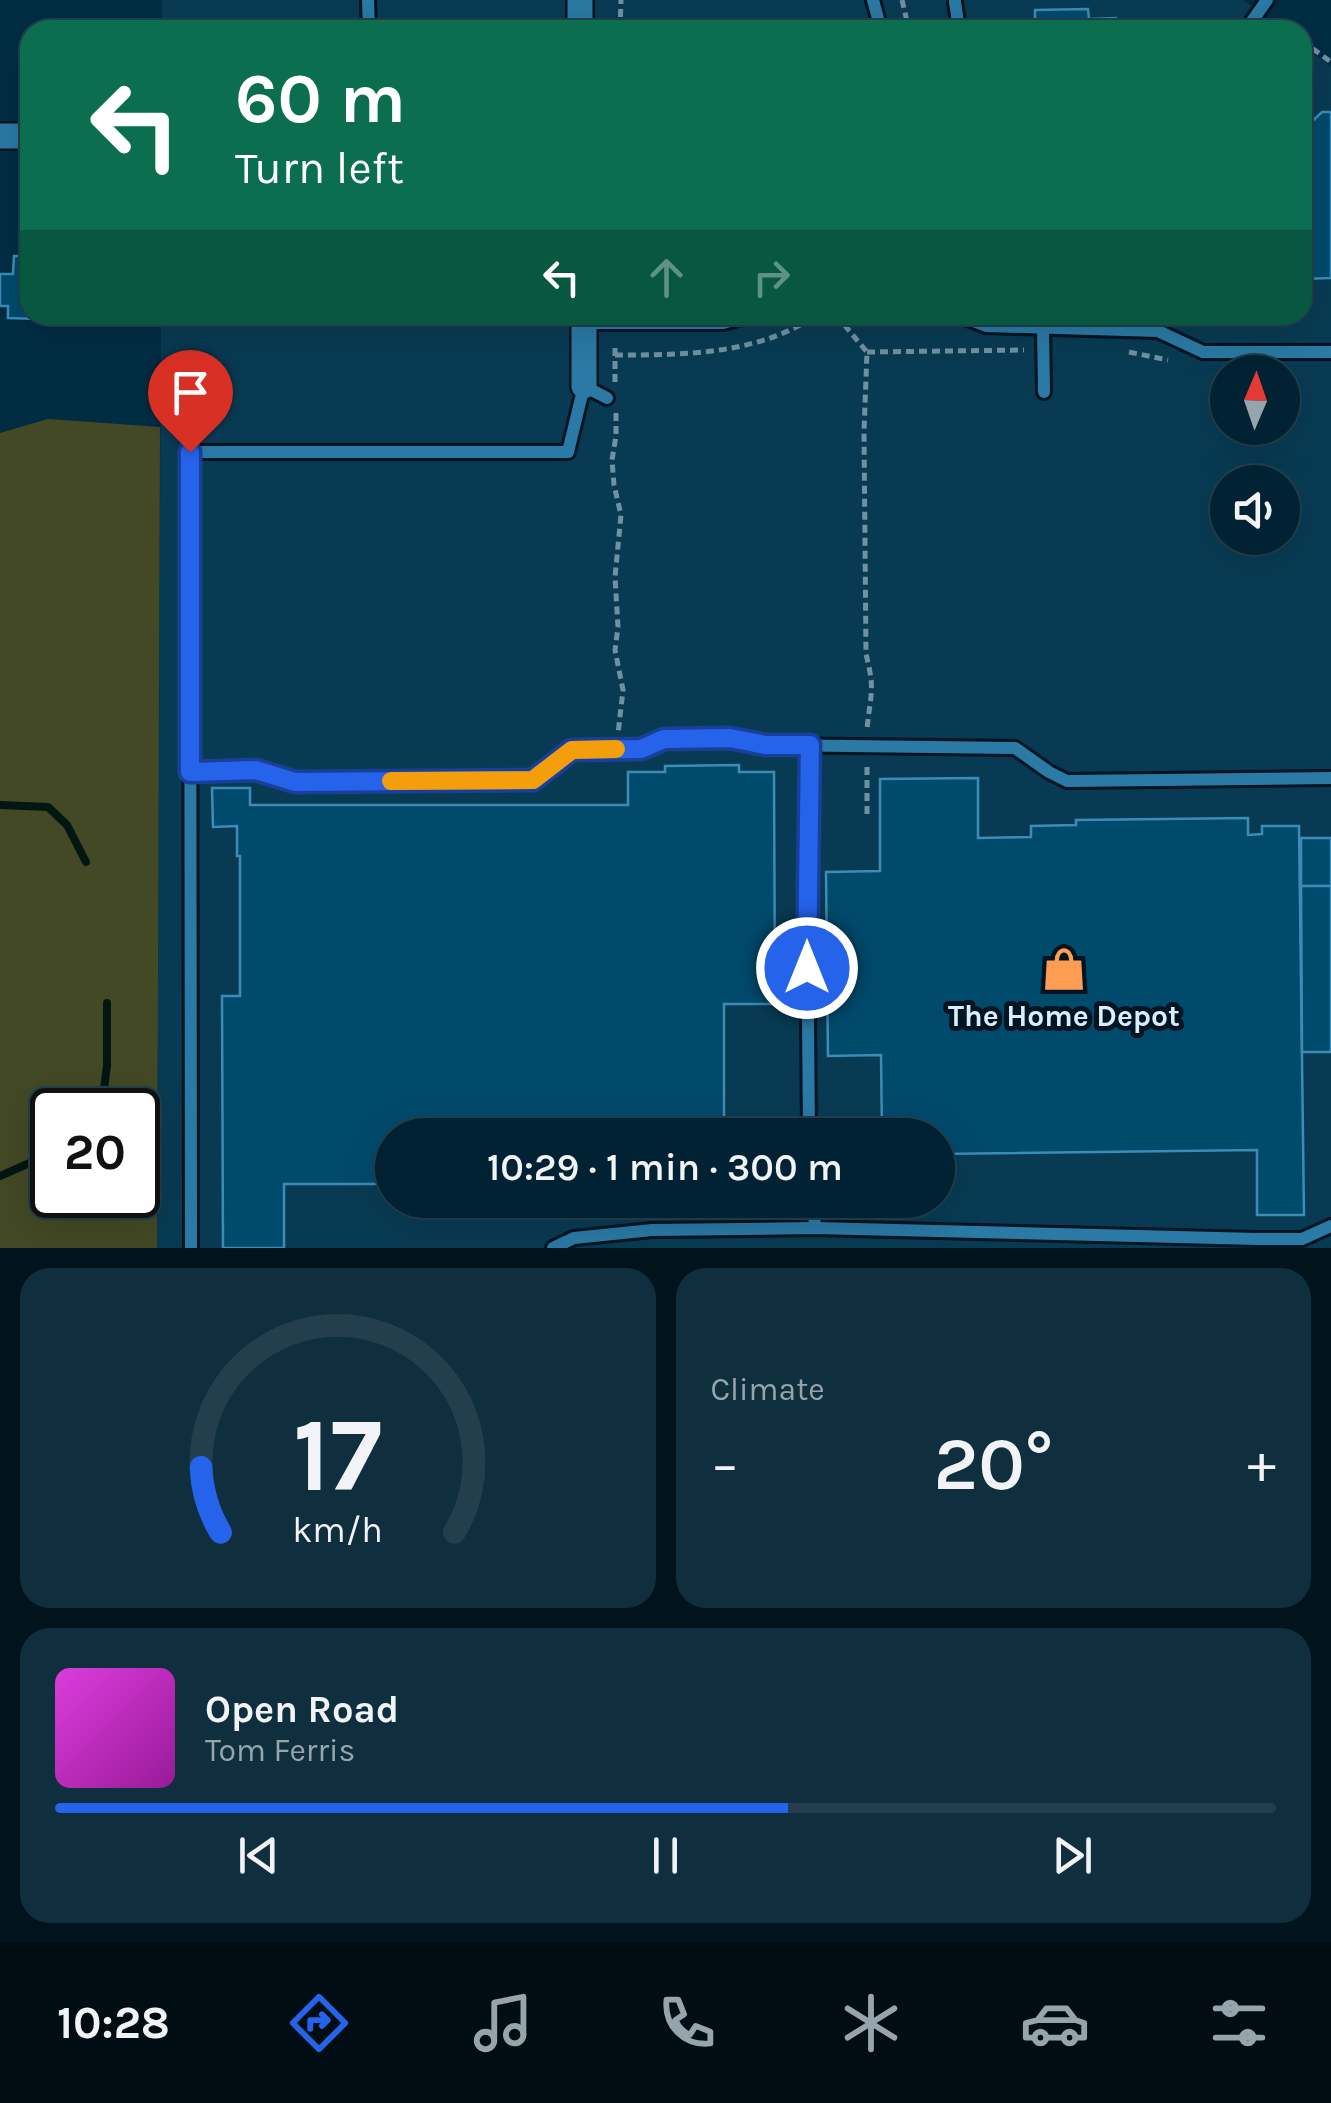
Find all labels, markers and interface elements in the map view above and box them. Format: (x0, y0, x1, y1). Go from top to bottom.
text: 60 m (235, 58, 406, 140)
icon: left (70, 60, 200, 190)
text: Turn left (235, 142, 404, 194)
icon: left (534, 250, 589, 305)
icon: ahead (639, 250, 694, 305)
icon: right (744, 250, 799, 305)
pin (148, 350, 233, 453)
north arrow (1210, 355, 1300, 445)
map controls (1210, 355, 1300, 555)
icon: arrive (163, 365, 218, 420)
button: sound (1210, 465, 1300, 555)
position arrow (755, 916, 859, 1020)
shop icon: The Home Depot (1040, 945, 1088, 993)
place label: The Home Depot (948, 998, 1180, 1034)
speed limit sign: 20 (30, 1088, 160, 1218)
text: 10:29 · 1 min · 300 m (487, 1145, 843, 1190)
text: Climate (711, 1371, 825, 1408)
text: 17 (293, 1395, 382, 1516)
text: 20° (933, 1420, 1053, 1508)
text: − (711, 1432, 739, 1496)
text: + (1247, 1432, 1276, 1496)
text: km/h (292, 1509, 383, 1551)
text: Open Road (205, 1687, 399, 1732)
text: Tom Ferris (205, 1732, 355, 1769)
icon: previous (231, 1828, 286, 1883)
icon: pause (638, 1828, 693, 1883)
icon: next (1045, 1828, 1100, 1883)
icon: directions (284, 1988, 354, 2058)
icon: music (468, 1988, 538, 2058)
icon: phone (652, 1988, 722, 2058)
icon: climate (836, 1988, 906, 2058)
icon: car (1020, 1988, 1090, 2058)
icon: filters (1204, 1988, 1274, 2058)
text: 10:28 (57, 1997, 170, 2049)

